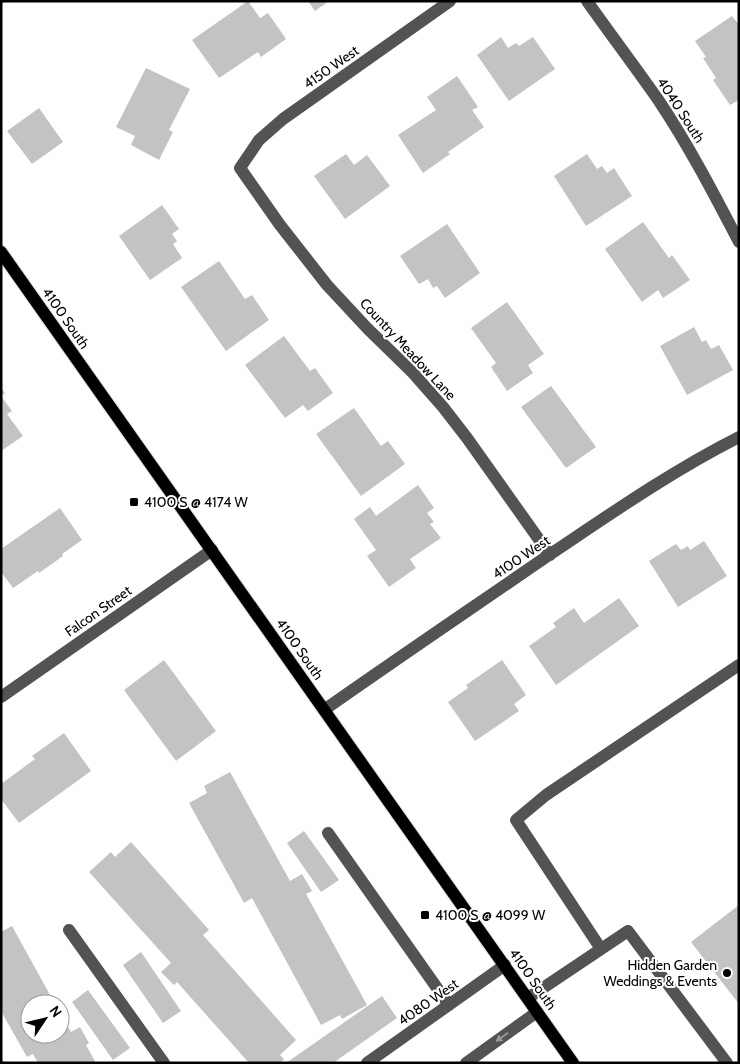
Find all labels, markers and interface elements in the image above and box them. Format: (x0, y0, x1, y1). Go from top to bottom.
street label: 4150 West (300, 41, 362, 93)
street label: 4040 South (653, 74, 709, 146)
street label: 4100 South (38, 284, 94, 352)
street label: Country Meadow Lane (356, 294, 460, 404)
place label: 4100 S @ 4174 W (144, 493, 248, 511)
marker: 4100 S @ 4174 W (128, 496, 140, 508)
street label: 4100 West (489, 531, 554, 583)
street label: Falcon Street (61, 581, 135, 641)
street label: 4100 South (272, 615, 328, 683)
place label: 4100 S @ 4099 W (435, 906, 546, 924)
marker: 4100 S @ 4099 W (419, 909, 431, 921)
street label: 4100 South (505, 945, 561, 1013)
place label: Hidden Garden Weddings & Events (603, 956, 717, 990)
marker: Hidden Garden Weddings & Events (721, 967, 733, 979)
street label: 4080 West (394, 974, 462, 1029)
north arrow (20, 994, 70, 1044)
text: N (45, 1002, 66, 1021)
one-way arrow (495, 1032, 508, 1042)

